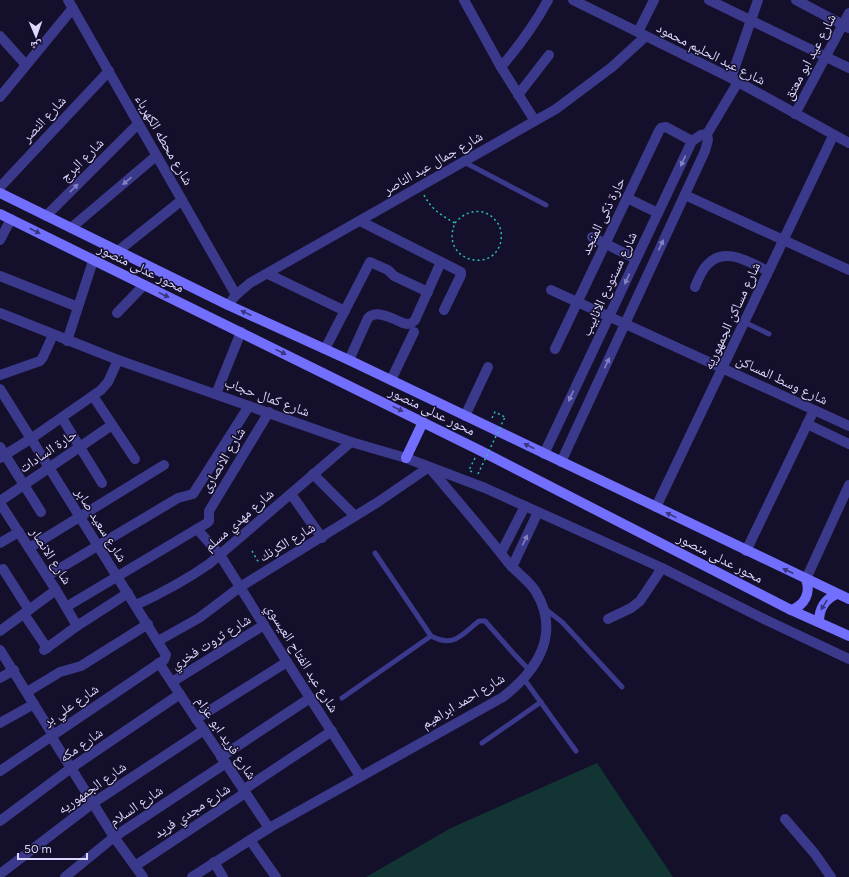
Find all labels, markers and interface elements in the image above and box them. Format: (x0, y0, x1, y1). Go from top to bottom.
street label: شارع عيد ابو معتق (780, 11, 841, 104)
north arrow (16, 16, 56, 56)
street label: شارع عبد الحليم محمود (653, 19, 768, 90)
text: ش (30, 38, 42, 52)
street label: شارع النصر (18, 92, 70, 147)
street label: شارع محطه الكهرباء (130, 92, 197, 189)
street label: شارع جمال عبد الناصر (379, 128, 486, 200)
street label: شارع البرج (57, 135, 108, 186)
one-way arrow (680, 155, 686, 167)
street label: حارة ذكى المنجد (577, 175, 629, 257)
one-way arrow (121, 177, 132, 186)
one-way arrow (69, 183, 79, 193)
one-way arrow (29, 228, 41, 234)
street label: شارع مستودع الانابيب (577, 229, 642, 339)
street label: محور عدلى منصور (94, 239, 187, 296)
one-way arrow (658, 239, 664, 251)
street label: شارع مساكن الجمهوريه (700, 260, 765, 373)
one-way arrow (624, 273, 630, 284)
one-way arrow (158, 292, 170, 298)
one-way arrow (240, 310, 252, 316)
one-way arrow (275, 349, 287, 355)
street label: شارع وسط المساكن (733, 351, 830, 410)
one-way arrow (603, 357, 610, 369)
street label: شارع كمال حجاب (222, 374, 312, 421)
street label: محور عدلى منصور (385, 382, 478, 439)
one-way arrow (568, 390, 574, 402)
one-way arrow (392, 406, 403, 413)
street label: شارع الانصارى (197, 424, 250, 496)
street label: حارة السادات (16, 425, 80, 477)
one-way arrow (523, 443, 534, 449)
street label: شارع سعيد صابر (70, 484, 131, 566)
street label: شارع مهدي مسلم (201, 485, 279, 557)
one-way arrow (665, 512, 677, 518)
street label: شارع الكرنك (256, 519, 319, 566)
street label: شارع الانصار (25, 524, 76, 588)
street label: محور عدلى منصور (673, 529, 766, 587)
one-way arrow (522, 534, 528, 545)
one-way arrow (783, 568, 794, 574)
street label: شارع عبد الفتاح العيسوي (259, 600, 342, 717)
one-way arrow (820, 600, 828, 610)
street label: شارع ثروت فخري (168, 611, 255, 675)
street label: شارع احمد ابراهيم (418, 670, 508, 733)
street label: شارع علي بر (39, 680, 103, 732)
street label: شارع فريد ابو عزام (191, 693, 260, 783)
street label: شارع مكه (56, 724, 107, 767)
street label: شارع الجمهوريه (54, 758, 130, 819)
street label: شارع مجدي فريد (151, 780, 235, 844)
street label: شارع السلام (106, 782, 167, 831)
scale bar (18, 835, 87, 861)
text: 50 m (24, 842, 52, 856)

